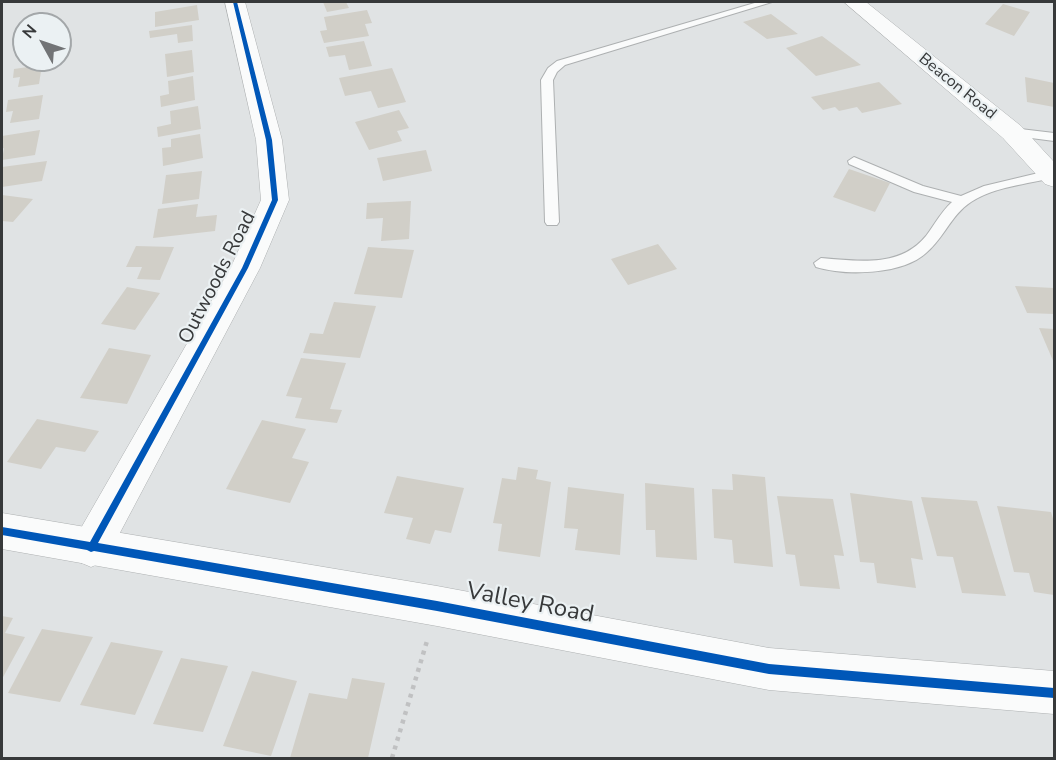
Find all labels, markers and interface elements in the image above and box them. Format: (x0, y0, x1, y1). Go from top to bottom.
north arrow (12, 12, 72, 72)
text: N (17, 20, 42, 43)
street label: Beacon Road (914, 50, 1000, 124)
street label: Outwoods Road (174, 208, 262, 348)
street label: Valley Road (464, 578, 596, 630)

